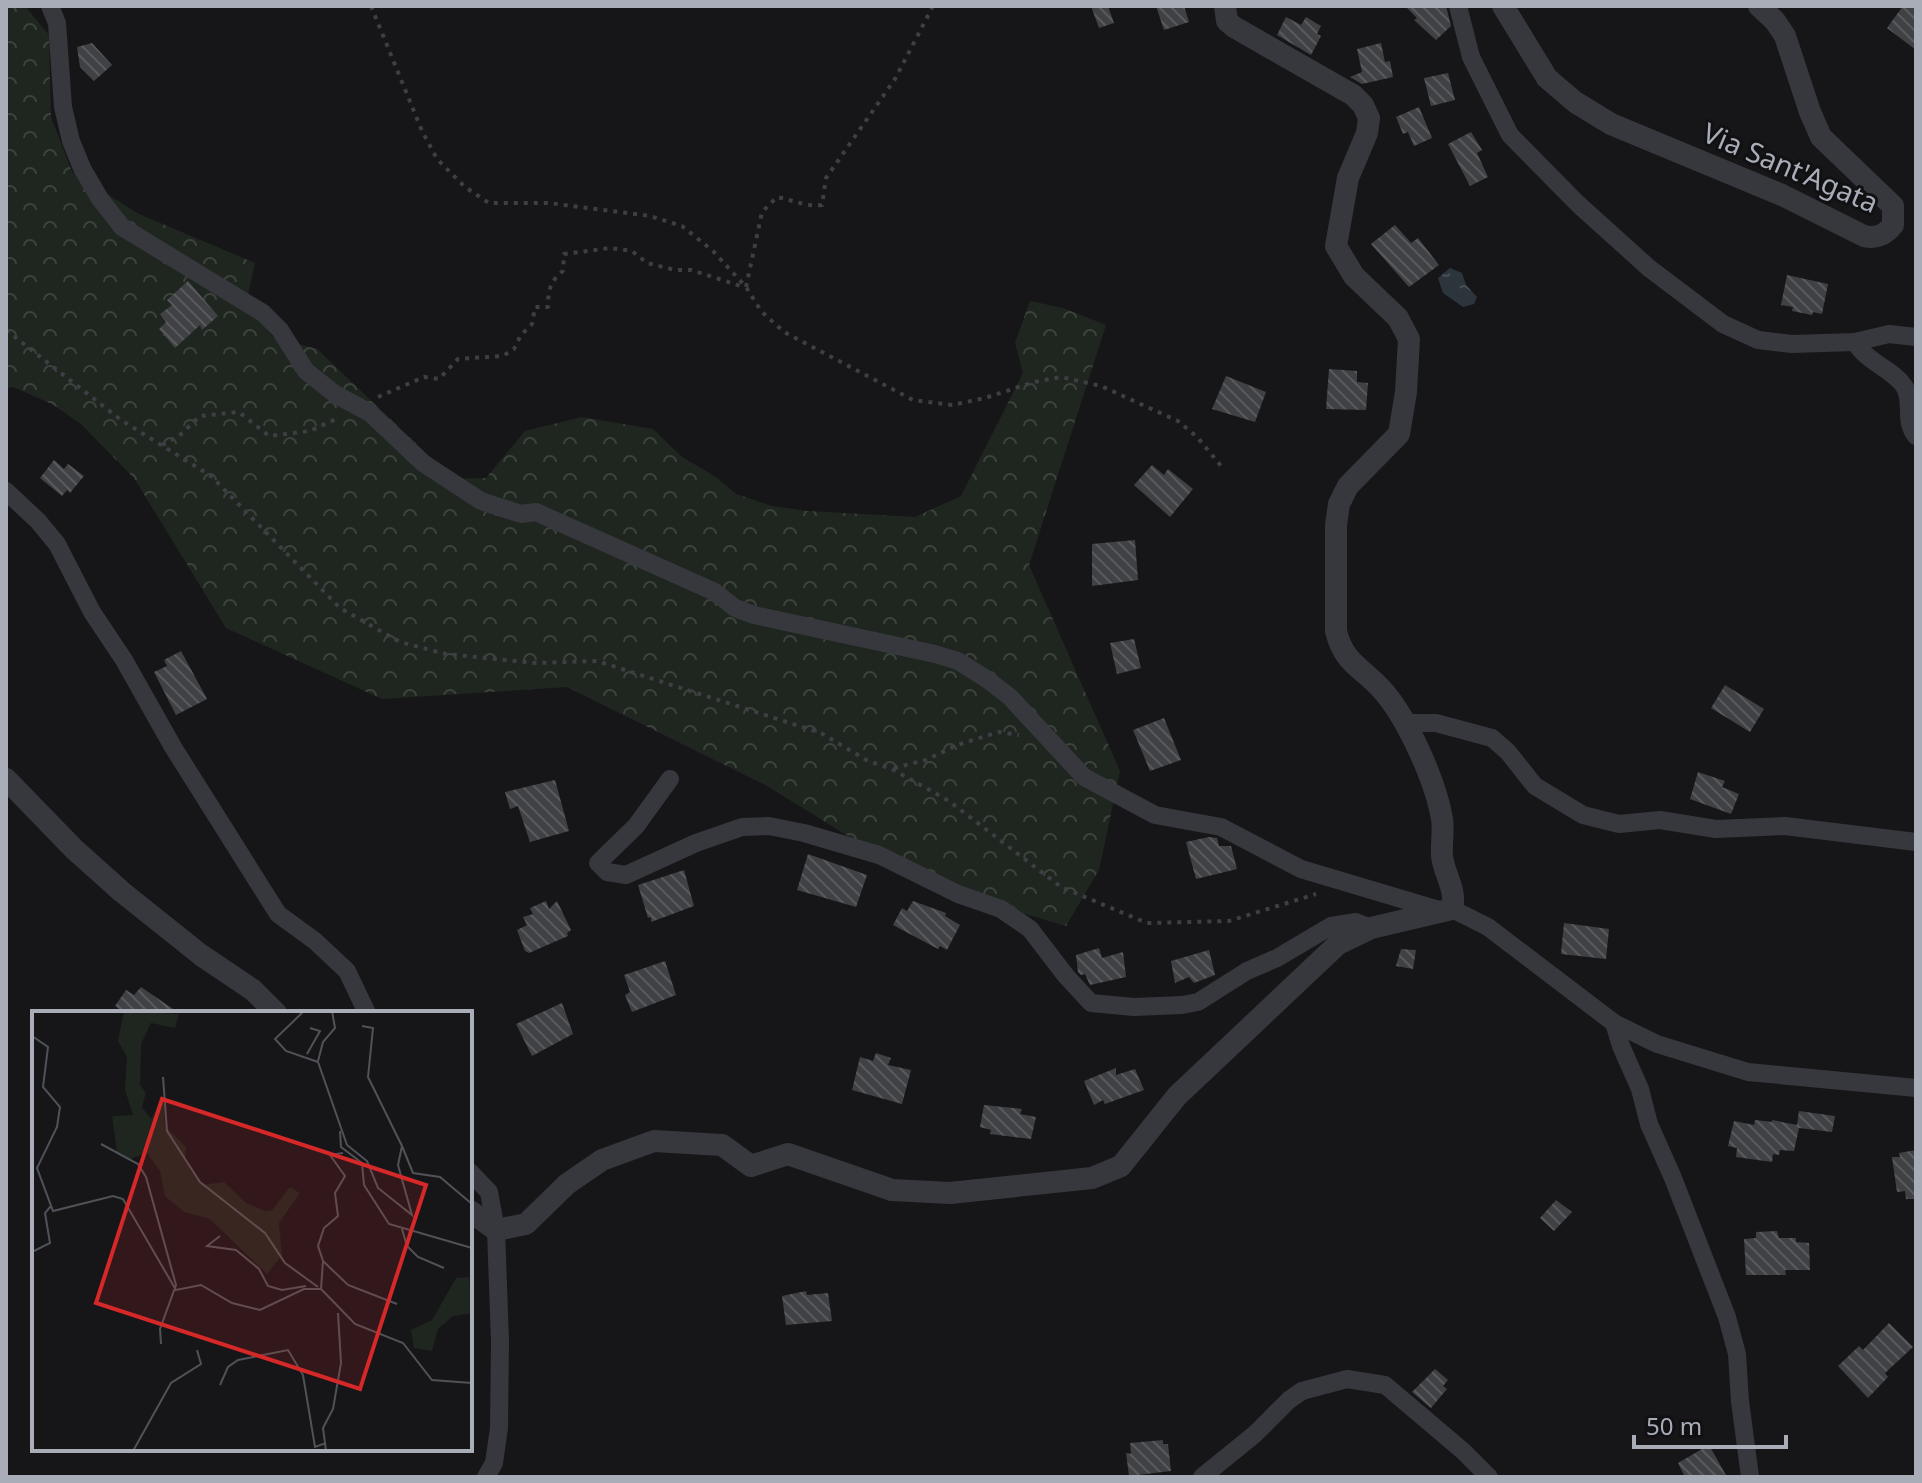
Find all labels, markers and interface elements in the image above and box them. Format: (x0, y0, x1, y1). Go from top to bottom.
street label: Via Sant'Agata (1697, 113, 1885, 221)
inset map (32, 1011, 472, 1451)
scale bar (1634, 1399, 1786, 1449)
text: 50 m (1646, 1409, 1702, 1442)

